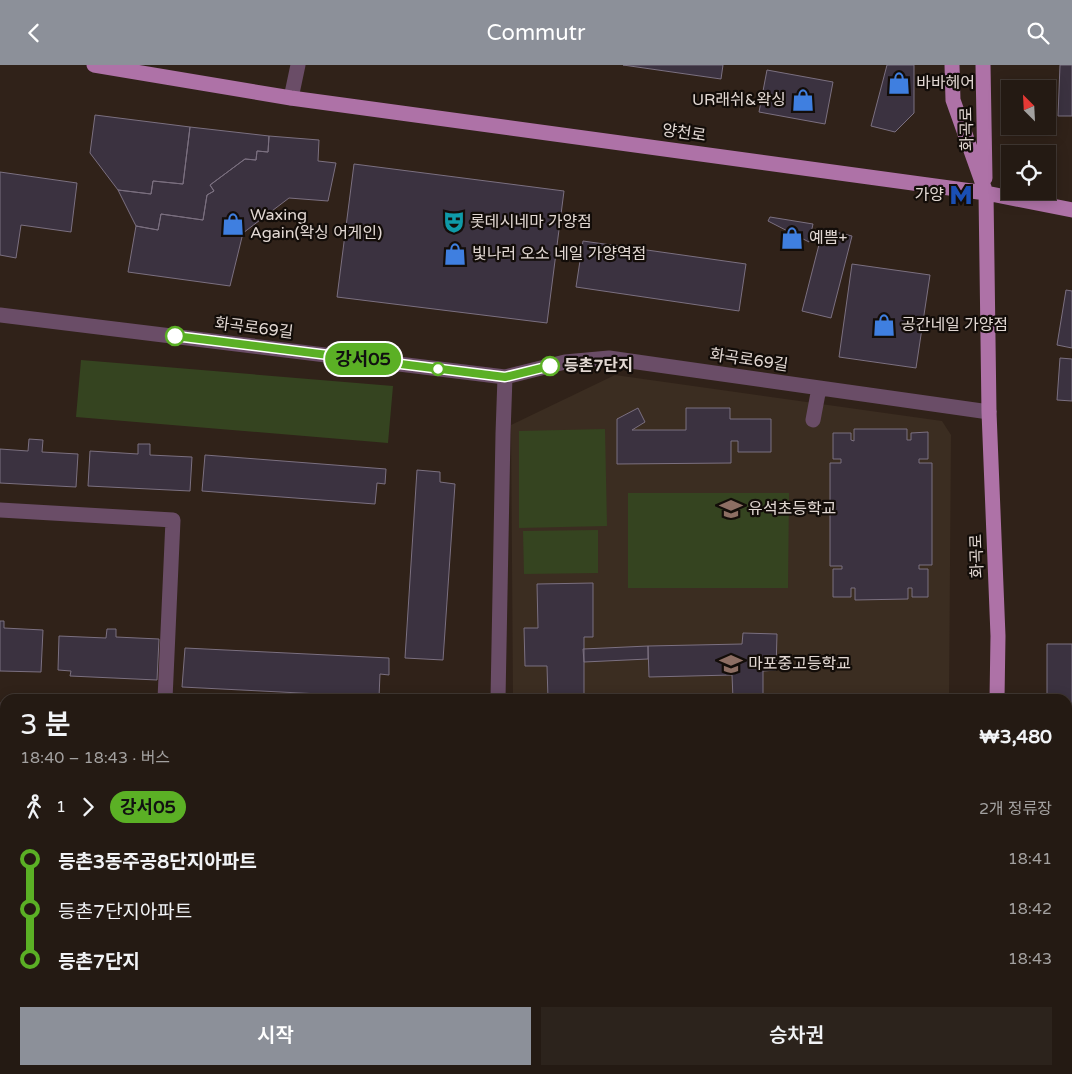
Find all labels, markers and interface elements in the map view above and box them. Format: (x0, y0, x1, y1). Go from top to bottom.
icon: back (20, 19, 48, 47)
icon: search (1024, 19, 1052, 47)
text: Commutr (487, 20, 585, 46)
shop icon: 바바헤어 (886, 70, 912, 96)
place label: 바바헤어 (916, 73, 975, 93)
north arrow (1001, 80, 1056, 135)
map controls (1001, 80, 1056, 200)
shop icon: UR래쉬&왁싱 (790, 87, 816, 113)
place label: UR래쉬&왁싱 (692, 90, 786, 110)
street label: 화곡로 (957, 106, 977, 151)
street label: 양천로 (661, 120, 708, 146)
button: locate (1001, 145, 1056, 200)
metro station icon: 가양 (948, 182, 974, 208)
place label: 가양 (915, 185, 944, 205)
place label: Waxing Again(왁싱 어게인) (250, 205, 382, 243)
theatre icon: 롯데시네마 가양점 (441, 209, 467, 235)
shop icon: Waxing Again(왁싱 어게인) (220, 211, 246, 237)
place label: 롯데시네마 가양점 (470, 212, 592, 232)
shop icon: 예쁨+ (779, 225, 805, 251)
place label: 예쁨+ (809, 228, 847, 248)
shop icon: 빛나러 오소 네일 가양역점 (442, 241, 468, 267)
place label: 빛나러 오소 네일 가양역점 (472, 244, 646, 264)
shop icon: 공간네일 가양점 (871, 312, 897, 338)
street label: 화곡로69길 (214, 313, 294, 343)
place label: 공간네일 가양점 (901, 315, 1008, 335)
unlabelled marker (165, 326, 185, 346)
line badge: 강서05 (328, 343, 398, 375)
street label: 화곡로69길 (709, 345, 789, 375)
text: 강서05 (335, 348, 391, 370)
marker: 등촌7단지 (540, 356, 560, 376)
place label: 등촌7단지 (564, 356, 633, 376)
unlabelled marker (431, 362, 445, 376)
school or university icon: 유석초등학교 (718, 496, 744, 522)
place label: 유석초등학교 (748, 499, 836, 519)
street label: 화곡로 (966, 533, 988, 578)
school or university icon: 마포중고등학교 (718, 651, 744, 677)
place label: 마포중고등학교 (748, 654, 851, 674)
text: 3 분 (20, 708, 71, 742)
text: ₩3,480 (979, 726, 1052, 748)
text: 18:40 – 18:43 · 버스 (20, 748, 170, 768)
icon: walk (20, 793, 48, 821)
icon: forward (74, 793, 102, 821)
text: 강서05 (120, 796, 176, 818)
text: 1 (56, 797, 66, 817)
text: 2개 정류장 (979, 799, 1052, 819)
text: 18:41 (1008, 849, 1052, 869)
text: 등촌3동주공8단지아파트 (58, 851, 257, 873)
text: 18:42 (1008, 899, 1052, 919)
text: 등촌7단지아파트 (58, 901, 192, 923)
text: 18:43 (1008, 949, 1052, 969)
text: 등촌7단지 (58, 951, 140, 973)
button: 시작 (20, 1007, 531, 1065)
button: 승차권 (541, 1007, 1052, 1065)

